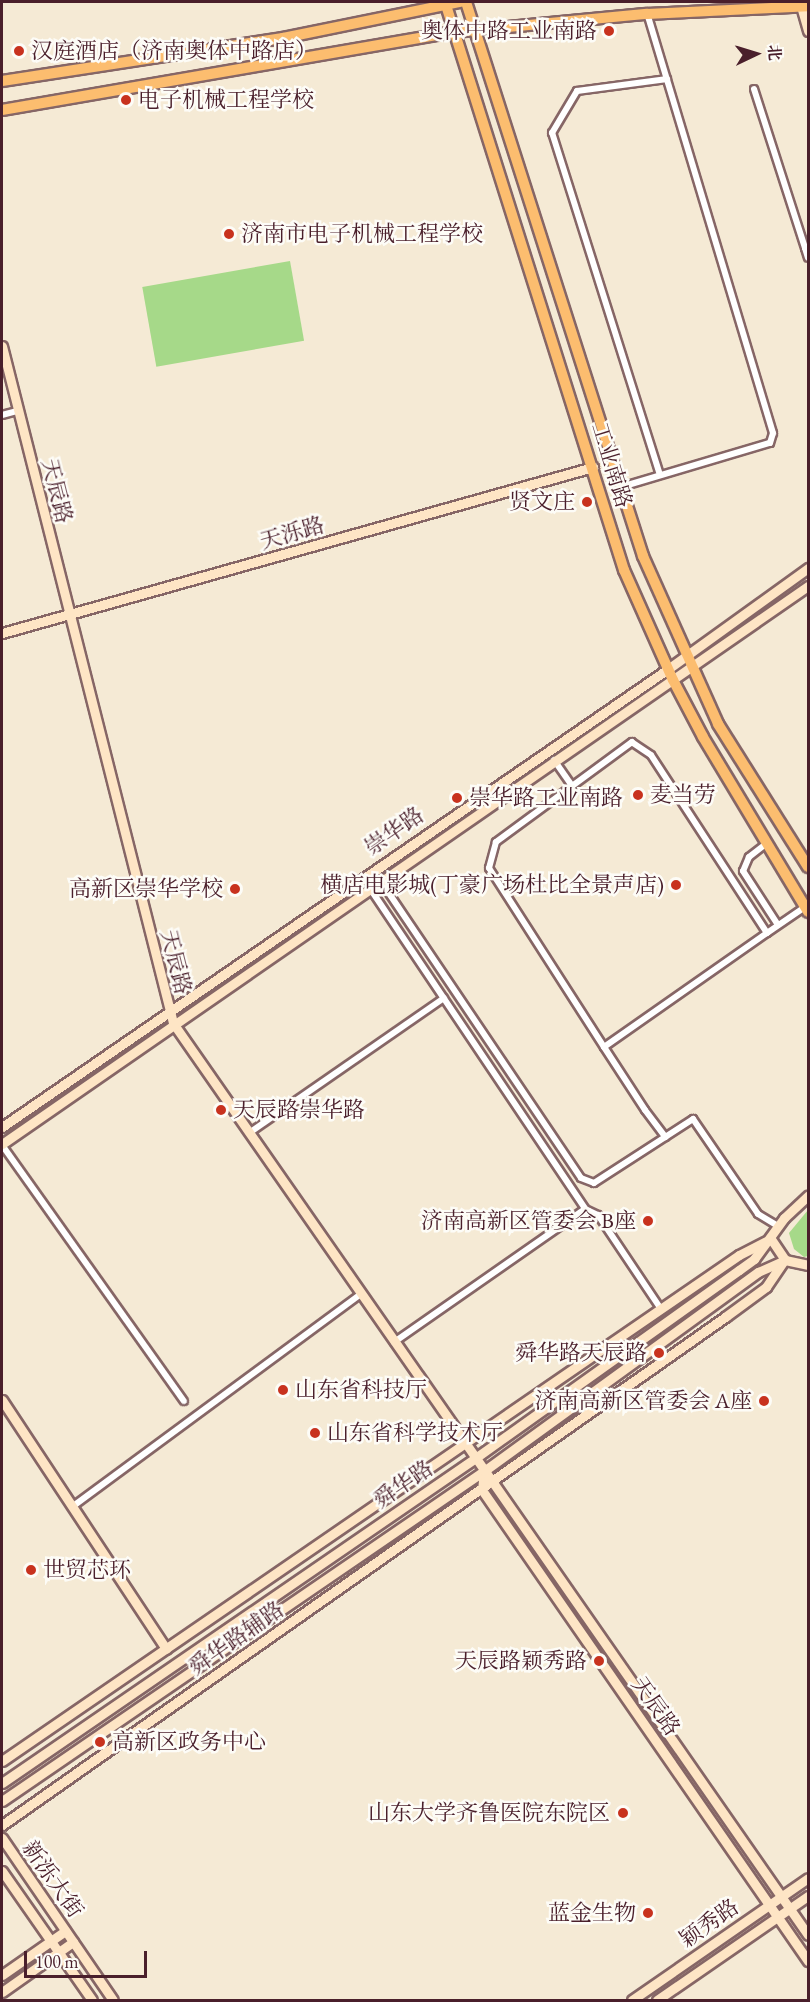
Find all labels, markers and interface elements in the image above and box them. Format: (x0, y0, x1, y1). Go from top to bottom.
place label: 奥体中路工业南路 (421, 18, 597, 44)
marker: 奥体中路工业南路 (602, 24, 616, 38)
north arrow (726, 24, 786, 84)
place label: 汉庭酒店（济南奥体中路店） (31, 38, 317, 64)
marker: 汉庭酒店（济南奥体中路店） (12, 44, 26, 58)
text: 北 (763, 44, 785, 61)
place label: 电子机械工程学校 (138, 87, 314, 113)
marker: 电子机械工程学校 (119, 93, 133, 107)
place label: 济南市电子机械工程学校 (241, 221, 483, 247)
marker: 济南市电子机械工程学校 (222, 227, 236, 241)
street label: 工业南路 (587, 419, 637, 511)
street label: 天辰路 (36, 456, 78, 526)
place label: 贤文庄 (509, 489, 575, 515)
marker: 贤文庄 (580, 495, 594, 509)
street label: 天泺路 (257, 511, 327, 555)
place label: 麦当劳 (650, 782, 716, 808)
place label: 崇华路工业南路 (469, 785, 623, 811)
marker: 麦当劳 (631, 788, 645, 802)
marker: 崇华路工业南路 (450, 791, 464, 805)
street label: 崇华路 (359, 801, 429, 861)
place label: 横店电影城(丁豪广场杜比全景声店) (320, 872, 664, 898)
place label: 高新区崇华学校 (69, 876, 223, 902)
marker: 横店电影城(丁豪广场杜比全景声店) (669, 878, 683, 892)
marker: 高新区崇华学校 (228, 882, 242, 896)
street label: 天辰路 (155, 927, 197, 997)
place label: 天辰路崇华路 (233, 1097, 365, 1123)
marker: 天辰路崇华路 (214, 1103, 228, 1117)
place label: 济南高新区管委会 B座 (421, 1208, 636, 1234)
marker: 济南高新区管委会 B座 (641, 1214, 655, 1228)
place label: 舜华路天辰路 (515, 1340, 647, 1366)
marker: 舜华路天辰路 (652, 1346, 666, 1360)
place label: 山东省科技厅 (295, 1377, 427, 1403)
marker: 山东省科技厅 (276, 1383, 290, 1397)
place label: 济南高新区管委会 A座 (534, 1388, 752, 1414)
marker: 济南高新区管委会 A座 (757, 1394, 771, 1408)
place label: 山东省科学技术厅 (327, 1420, 503, 1446)
marker: 山东省科学技术厅 (308, 1426, 322, 1440)
street label: 舜华路 (368, 1455, 438, 1513)
place label: 世贸芯环 (43, 1557, 131, 1583)
marker: 世贸芯环 (24, 1563, 38, 1577)
street label: 舜华路辅路 (183, 1596, 289, 1680)
place label: 天辰路颖秀路 (455, 1648, 587, 1674)
marker: 天辰路颖秀路 (592, 1654, 606, 1668)
street label: 天辰路 (626, 1671, 686, 1741)
place label: 高新区政务中心 (112, 1729, 266, 1755)
marker: 高新区政务中心 (93, 1735, 107, 1749)
place label: 山东大学齐鲁医院东院区 (368, 1800, 610, 1826)
marker: 山东大学齐鲁医院东院区 (614, 1804, 632, 1822)
street label: 新泺大街 (17, 1835, 89, 1923)
street label: 颖秀路 (674, 1893, 744, 1953)
place label: 蓝金生物 (548, 1900, 636, 1926)
marker: 蓝金生物 (641, 1906, 655, 1920)
scale bar (27, 1939, 150, 1977)
text: 100 m (35, 1950, 79, 1973)

